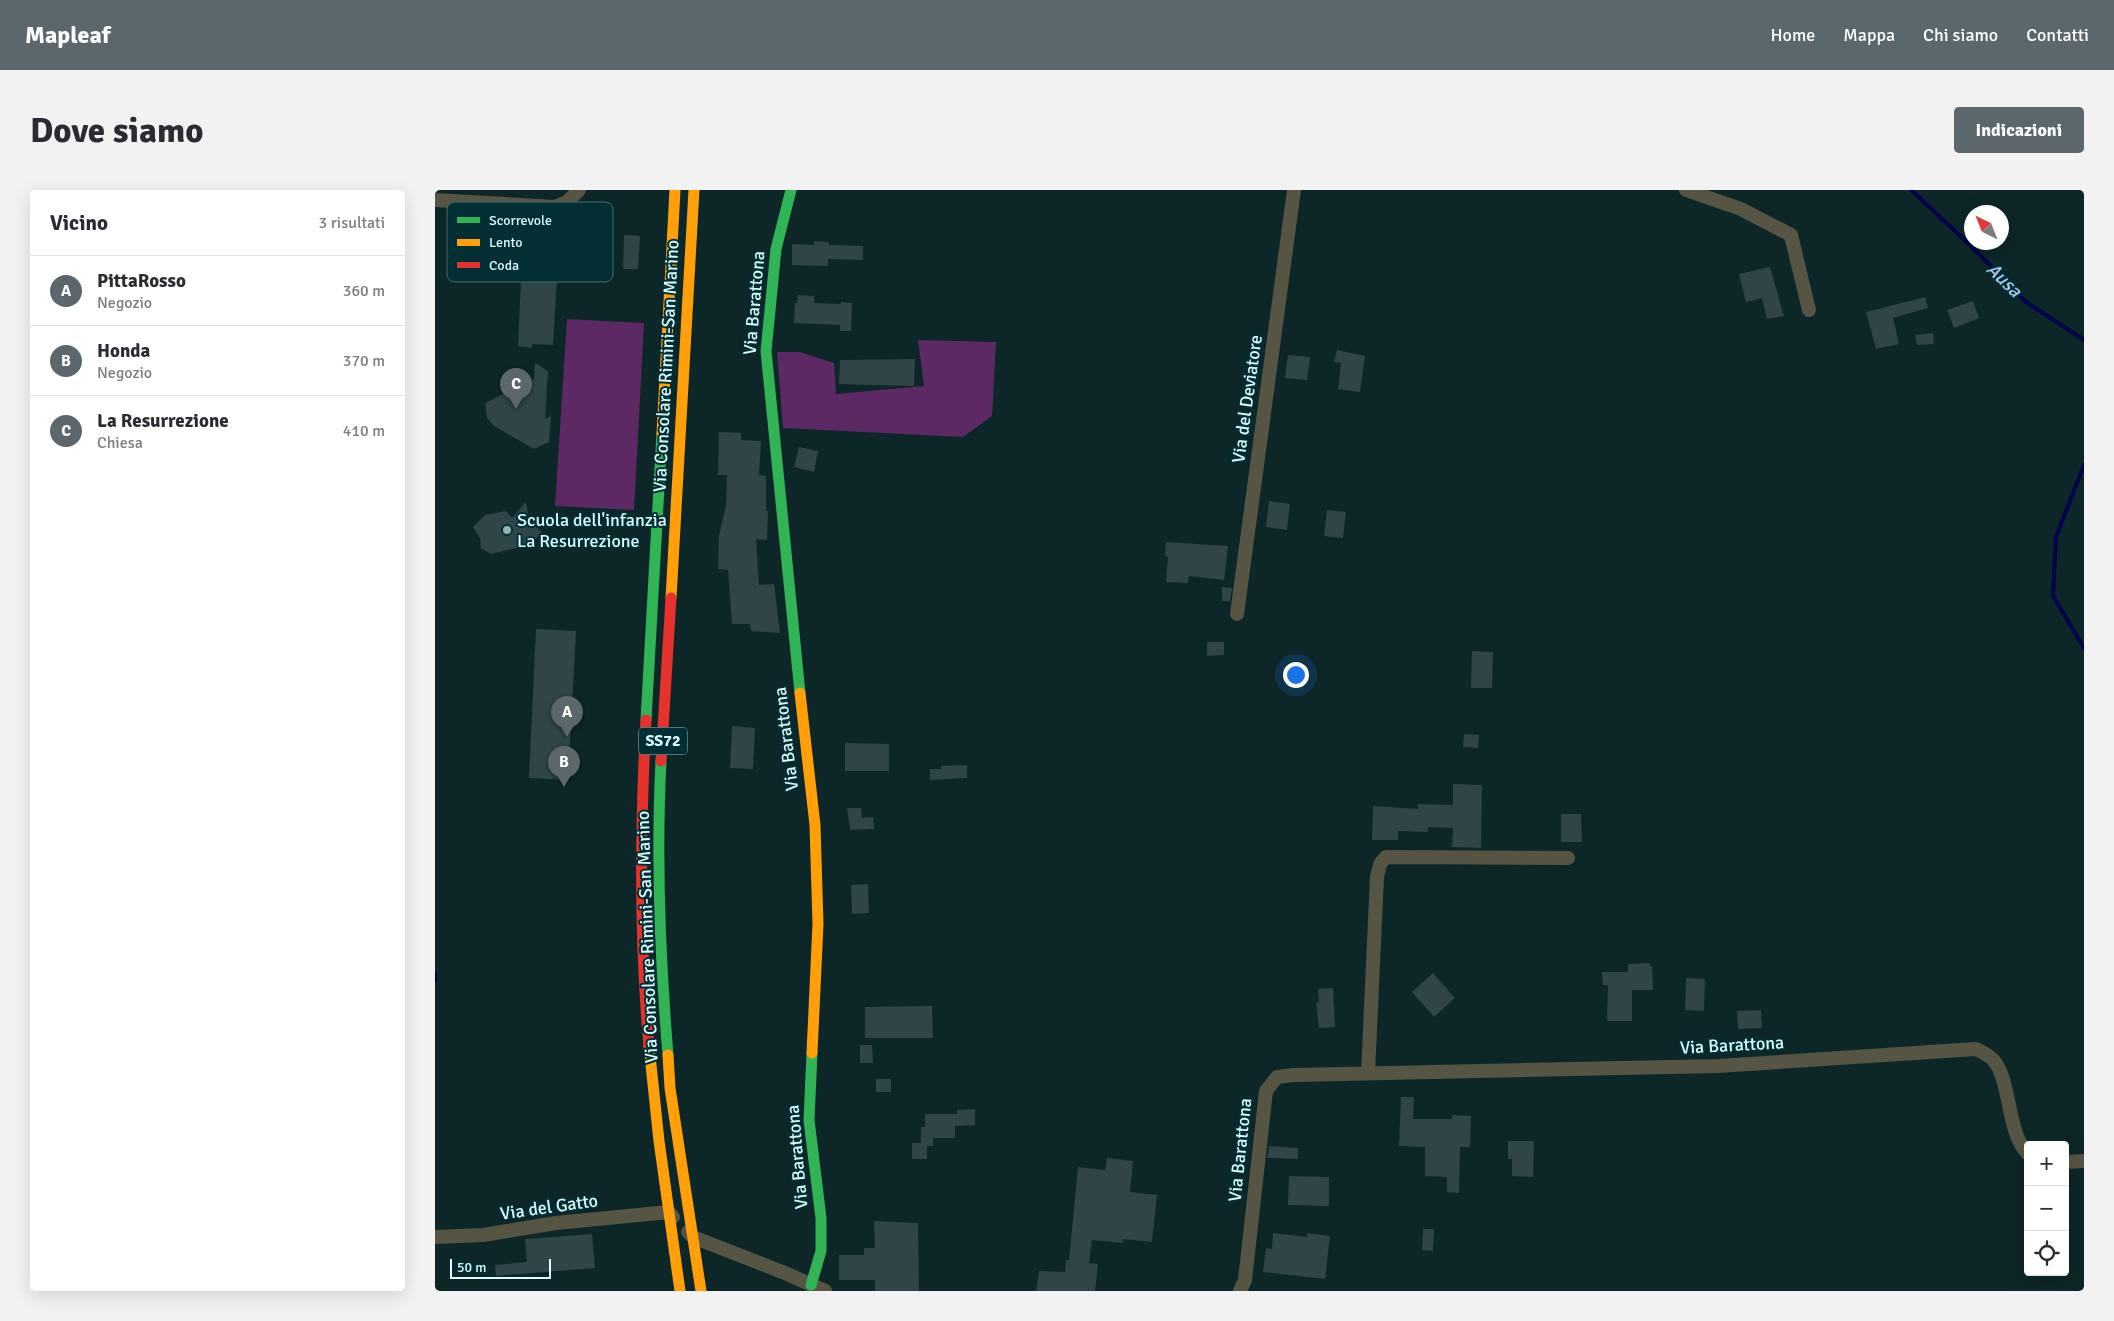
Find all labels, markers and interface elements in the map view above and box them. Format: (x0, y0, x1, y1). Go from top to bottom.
text: Mapleaf (25, 20, 110, 50)
text: Home (1770, 24, 1815, 46)
text: Mappa (1843, 24, 1895, 46)
text: Chi siamo (1923, 24, 1998, 46)
text: Contatti (2026, 24, 2089, 46)
button: Indicazioni (1954, 107, 2084, 153)
text: Dove siamo (30, 109, 204, 152)
legend (447, 202, 613, 282)
north arrow (1964, 205, 2009, 250)
text: Vicino (50, 210, 108, 236)
text: Scorrevole (489, 212, 552, 229)
text: 3 risultati (319, 213, 385, 233)
text: Lento (489, 234, 523, 251)
street label: Via Consolare Rimini-San Marino (648, 239, 684, 493)
street label: Via Barattona (738, 250, 770, 356)
text: Coda (489, 257, 519, 274)
water label: Ausa (1981, 258, 2028, 303)
text: PittaRosso (97, 269, 186, 293)
text: A (61, 281, 71, 301)
text: 360 m (343, 281, 385, 301)
text: Negozio (97, 293, 152, 313)
street label: Via del Deviatore (1227, 334, 1267, 464)
text: Honda (97, 339, 150, 363)
text: B (61, 351, 71, 371)
text: 370 m (343, 351, 385, 371)
text: Negozio (97, 363, 152, 383)
pin: C (500, 368, 532, 409)
text: La Resurrezione (97, 409, 229, 433)
text: C (61, 421, 71, 441)
text: 410 m (343, 421, 385, 441)
text: Chiesa (97, 433, 143, 453)
place label: Scuola dell'infanzia La Resurrezione (517, 509, 667, 552)
marker: Scuola dell'infanzia La Resurrezione (501, 524, 513, 536)
your location (1283, 662, 1309, 688)
street label: Via Barattona (769, 686, 803, 792)
pin: A (551, 696, 583, 737)
road number: SS72 (639, 728, 687, 754)
pin: B (548, 746, 580, 787)
street label: Via Consolare Rimini-San Marino (632, 810, 662, 1064)
street label: Via Barattona (1679, 1031, 1785, 1059)
street label: Via Barattona (1224, 1097, 1256, 1203)
street label: Via Barattona (781, 1104, 813, 1210)
map controls (2024, 1141, 2069, 1276)
button: + (2024, 1141, 2069, 1186)
button: − (2024, 1186, 2069, 1231)
street label: Via del Gatto (499, 1189, 599, 1225)
button: locate (2024, 1231, 2069, 1276)
scale bar (450, 1256, 551, 1279)
text: 50 m (457, 1259, 486, 1276)

